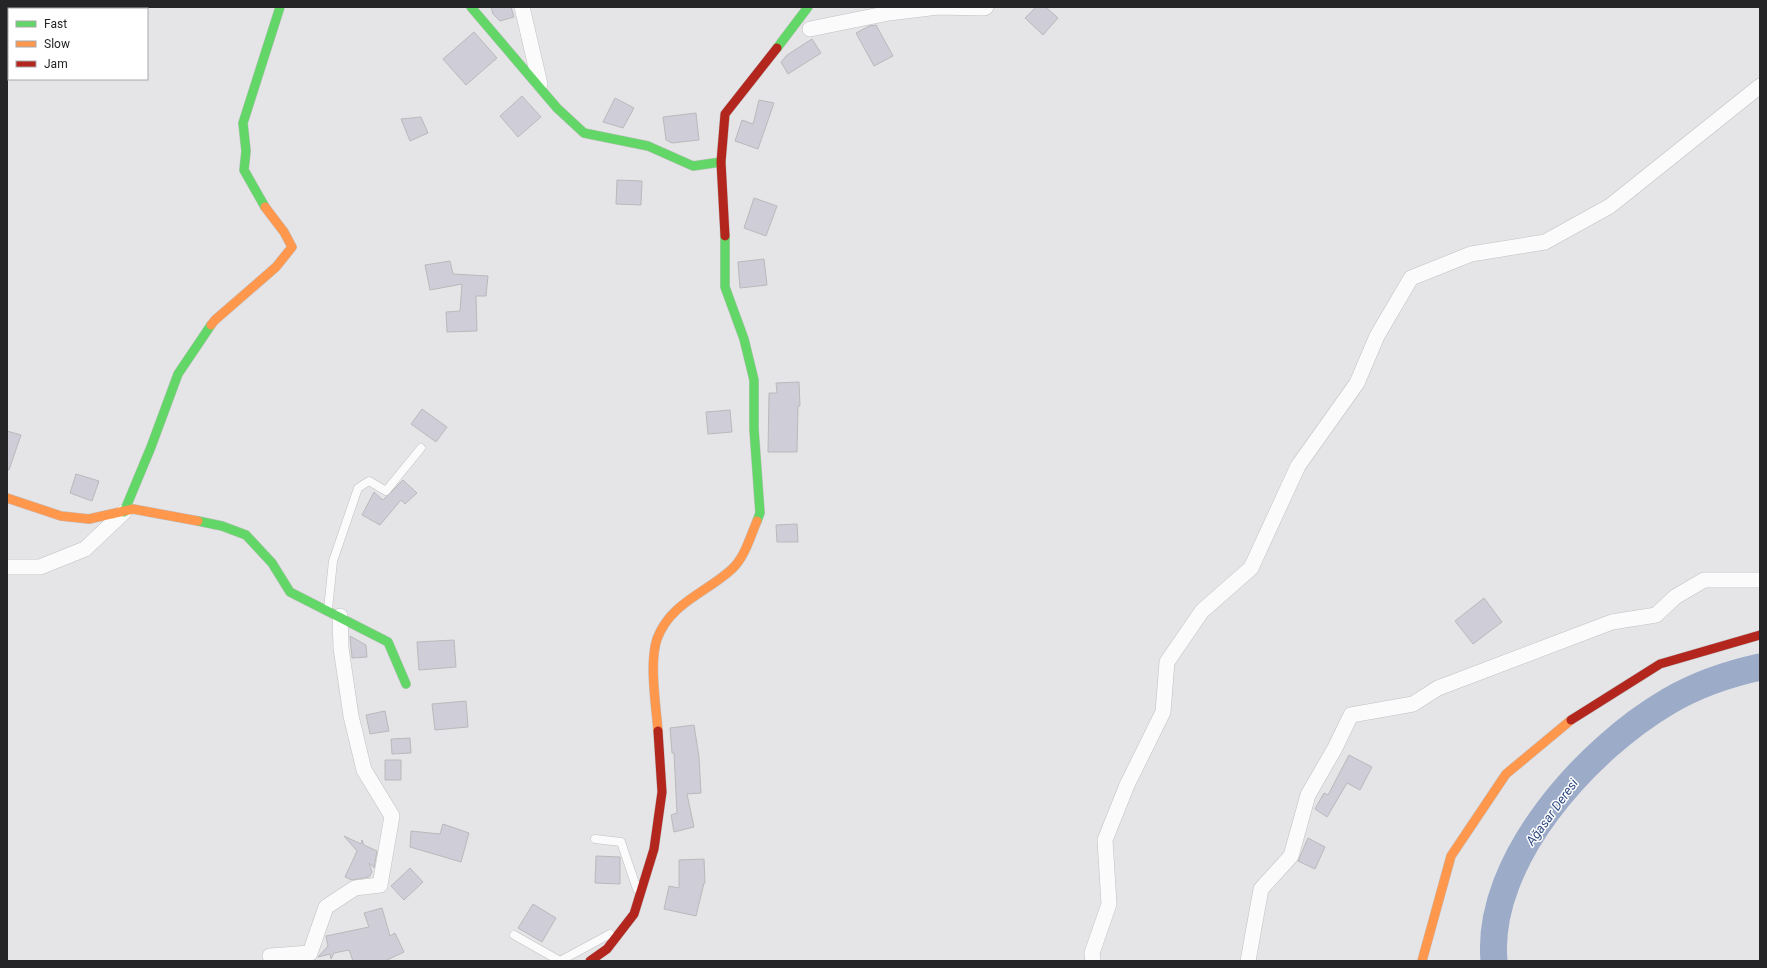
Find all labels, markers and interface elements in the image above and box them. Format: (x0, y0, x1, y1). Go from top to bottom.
legend (8, 8, 148, 80)
text: Fast (44, 17, 67, 31)
text: Slow (44, 37, 70, 51)
text: Jam (44, 57, 68, 71)
water label: Ağasar Deresi (1522, 775, 1582, 849)

